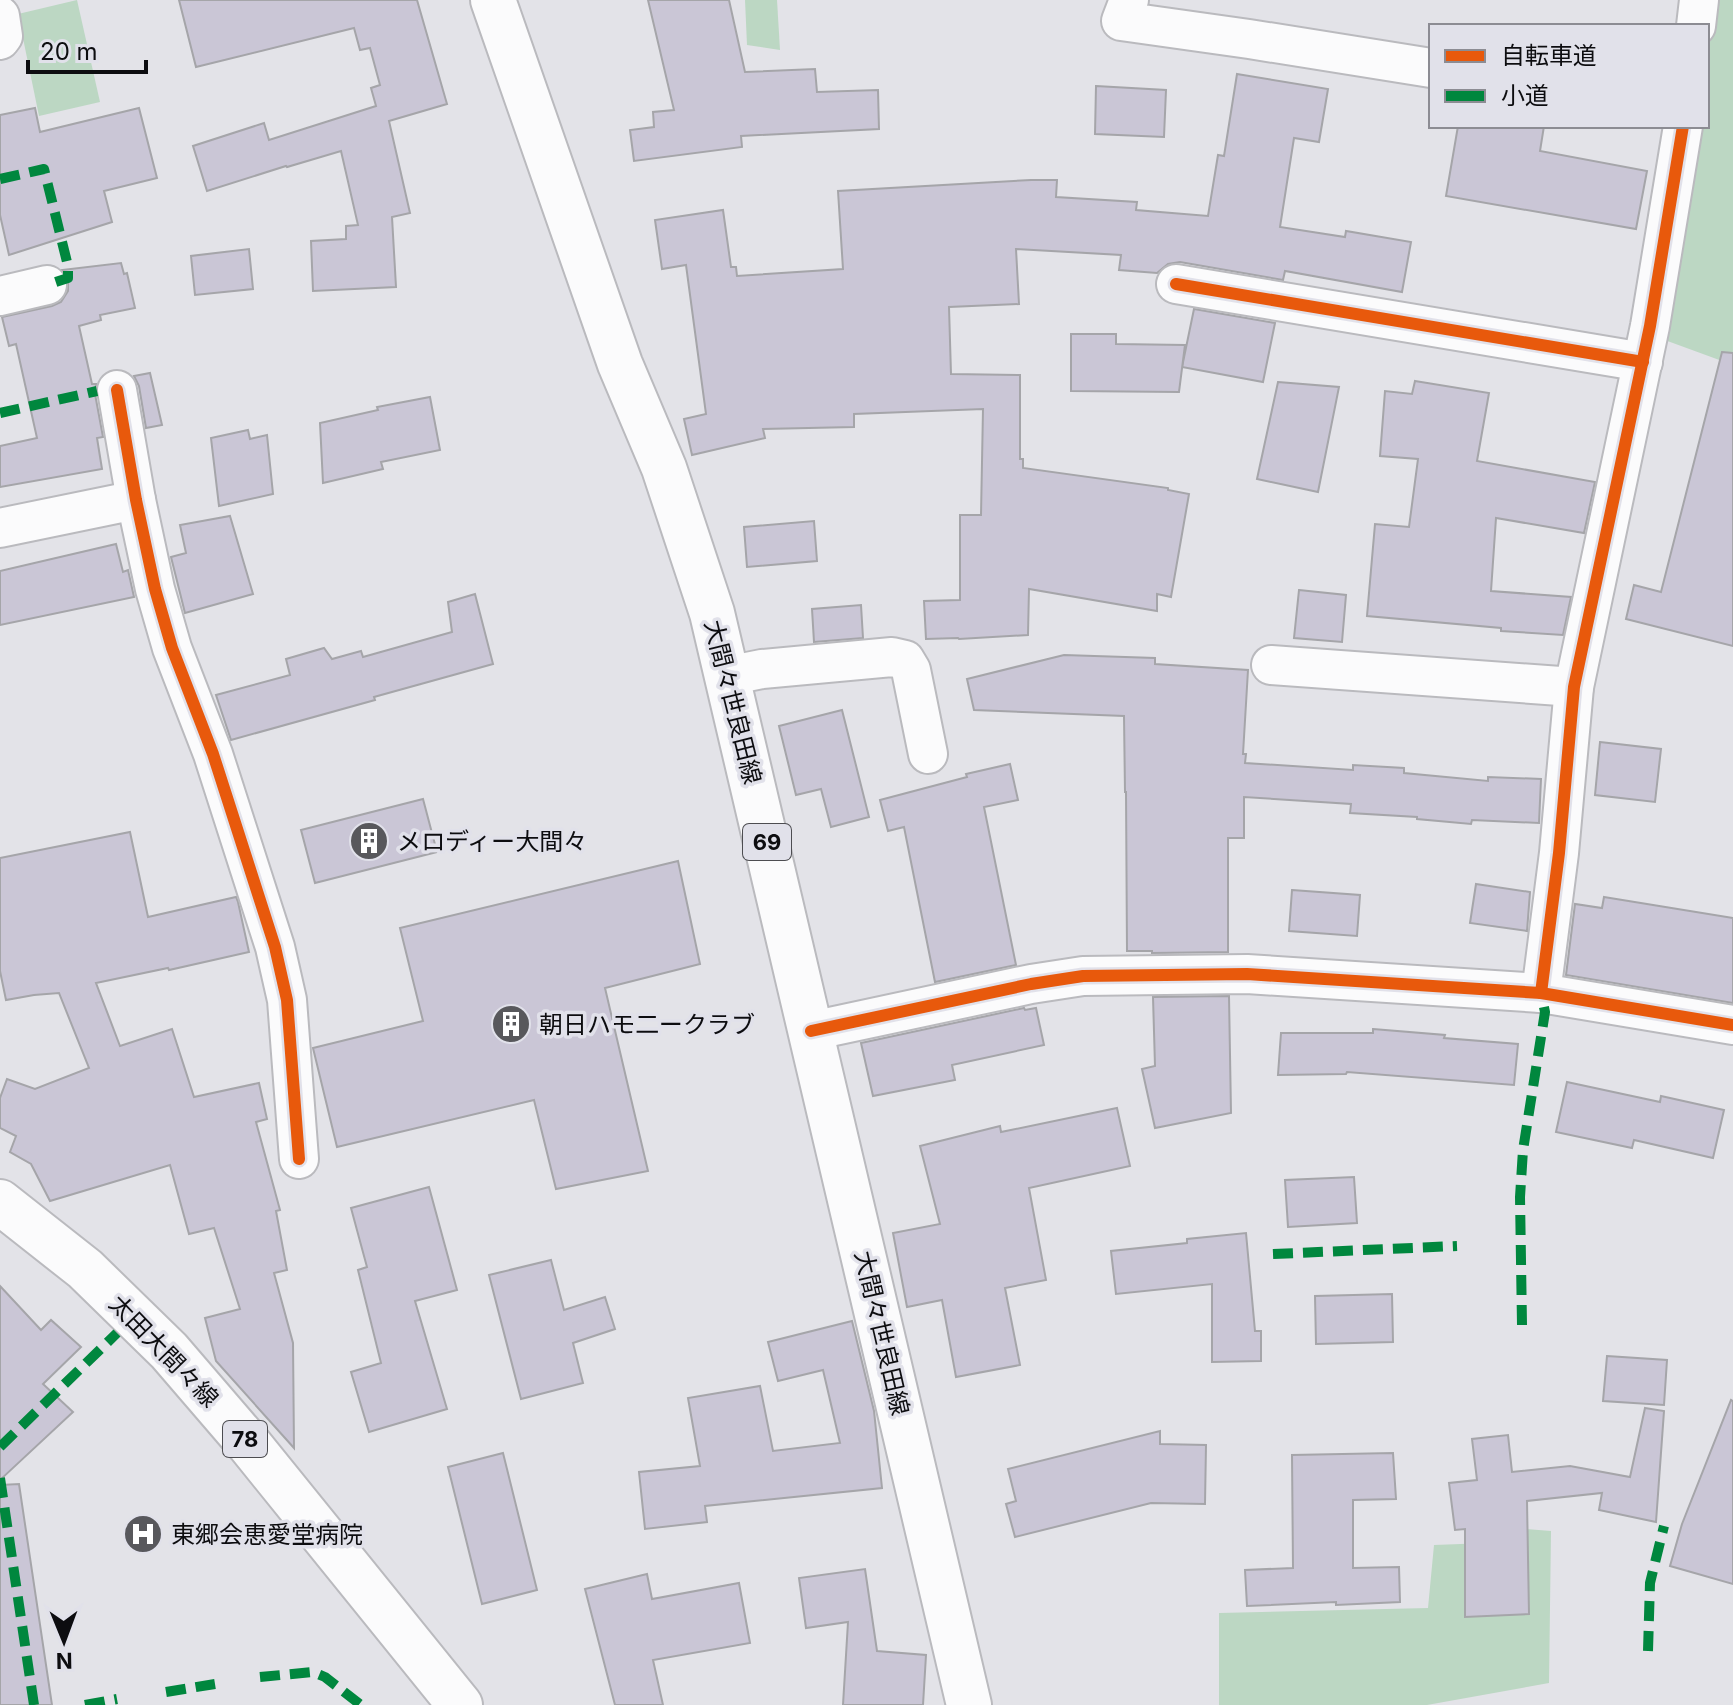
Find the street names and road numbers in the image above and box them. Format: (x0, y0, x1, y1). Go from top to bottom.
street label: 大間々世良田線 (699, 617, 767, 787)
road number: 69 (743, 824, 791, 860)
street label: 大間々世良田線 (849, 1248, 915, 1418)
street label: 太田大間々線 (104, 1289, 224, 1413)
road number: 78 (223, 1421, 267, 1457)

